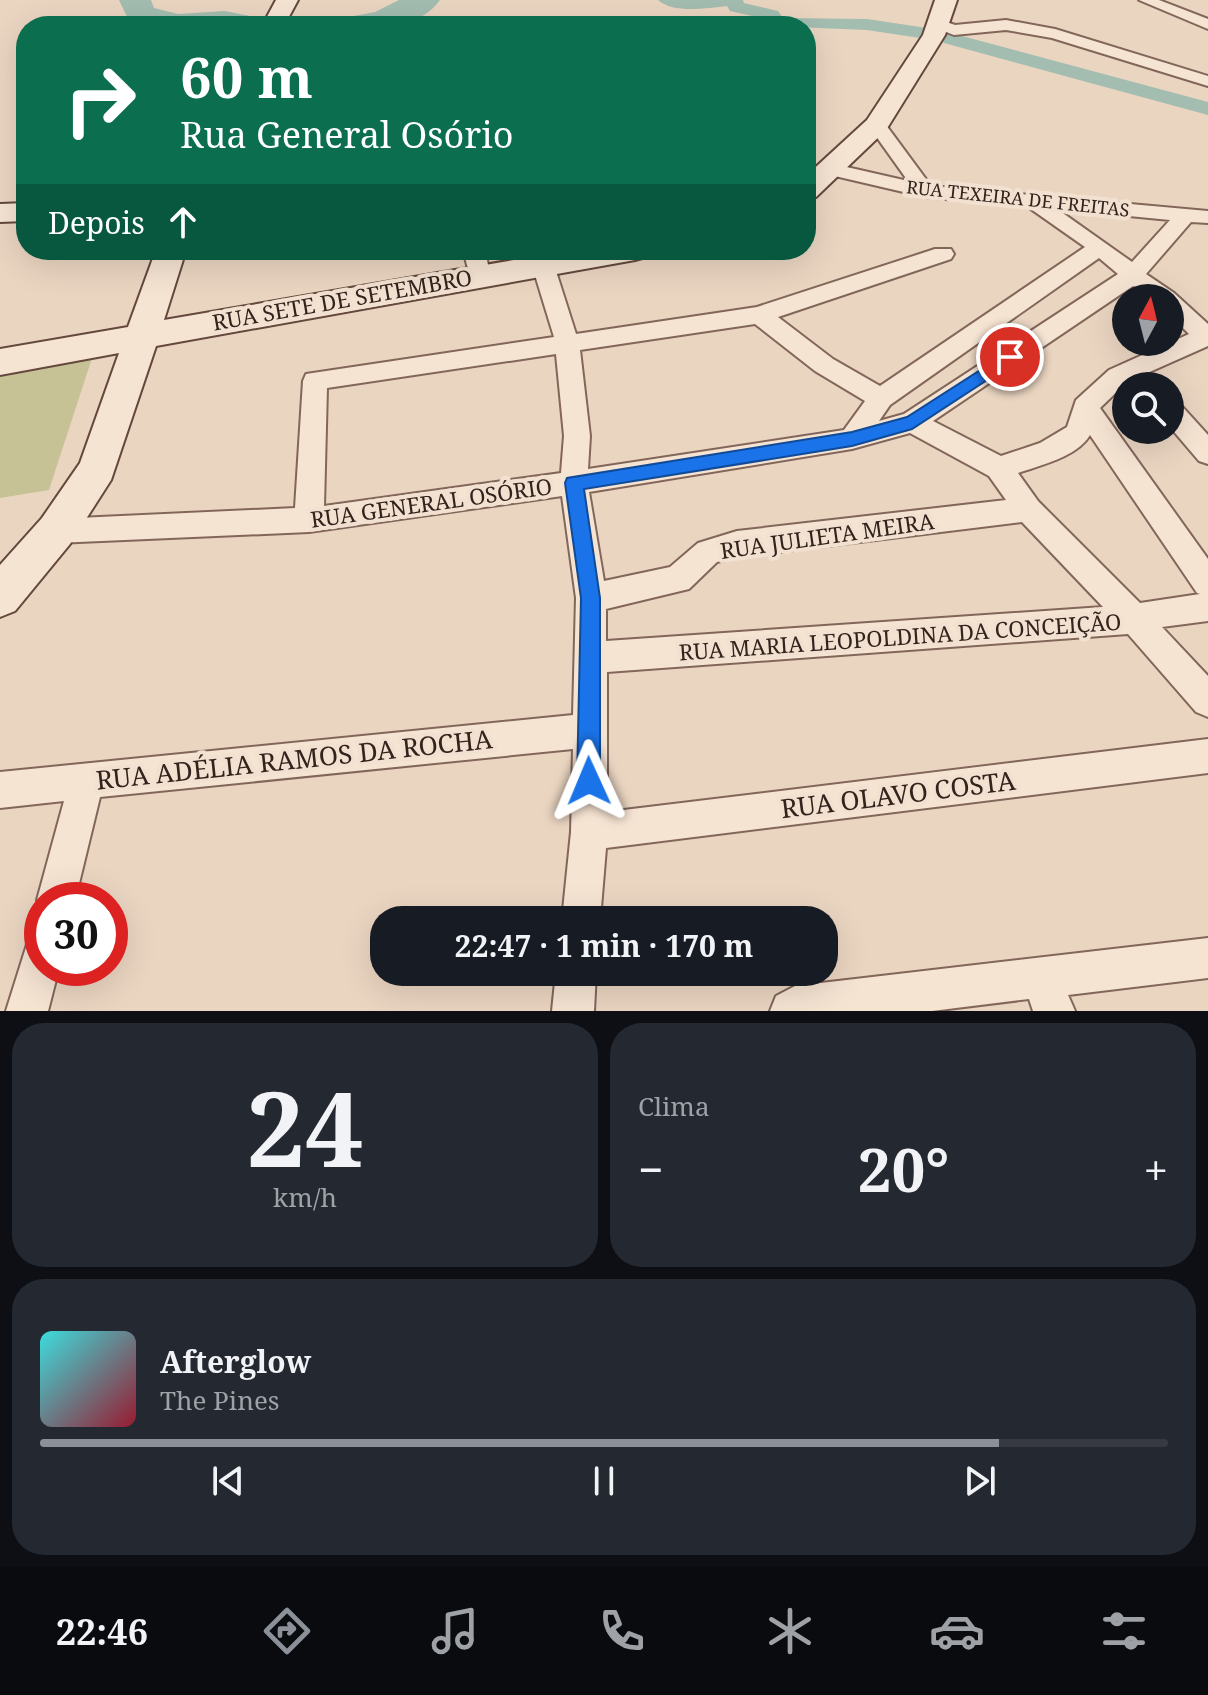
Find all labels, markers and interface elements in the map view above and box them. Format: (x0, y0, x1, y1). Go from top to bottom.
text: 60 m (180, 38, 313, 114)
icon: right (48, 48, 152, 152)
text: Rua General Osório (180, 110, 514, 159)
street label: RUA TEXEIRA DE FREITAS (905, 174, 1131, 222)
icon: ahead (161, 200, 205, 244)
text: Depois (48, 202, 145, 243)
street label: RUA SETE DE SETEMBRO (210, 261, 474, 337)
north arrow (1112, 284, 1184, 356)
map controls (1112, 284, 1184, 444)
pin (976, 323, 1044, 391)
icon: arrive (988, 335, 1032, 379)
button: search (1112, 372, 1184, 444)
street label: RUA GENERAL OSÓRIO (308, 470, 554, 534)
street label: RUA JULIETA MEIRA (718, 505, 936, 565)
street label: RUA MARIA LEOPOLDINA DA CONCEIÇÃO (678, 606, 1122, 666)
street label: RUA ADÉLIA RAMOS DA ROCHA (94, 720, 495, 798)
position arrow (547, 739, 631, 823)
street label: RUA OLAVO COSTA (778, 762, 1018, 826)
speed limit sign: 30 (24, 882, 128, 986)
text: 22:47 · 1 min · 170 m (455, 925, 753, 966)
text: 24 (246, 1056, 364, 1197)
text: Clima (638, 1088, 710, 1124)
text: 20° (858, 1128, 949, 1210)
text: − (638, 1139, 663, 1199)
text: + (1143, 1139, 1168, 1199)
text: km/h (273, 1179, 337, 1215)
text: Afterglow (160, 1341, 311, 1382)
text: The Pines (160, 1382, 280, 1418)
icon: previous (206, 1459, 250, 1503)
icon: pause (582, 1459, 626, 1503)
icon: next (958, 1459, 1002, 1503)
icon: directions (259, 1603, 315, 1659)
icon: music (427, 1603, 483, 1659)
icon: phone (594, 1603, 650, 1659)
icon: climate (762, 1603, 818, 1659)
icon: car (929, 1603, 985, 1659)
icon: filters (1096, 1603, 1152, 1659)
text: 22:46 (56, 1607, 148, 1656)

